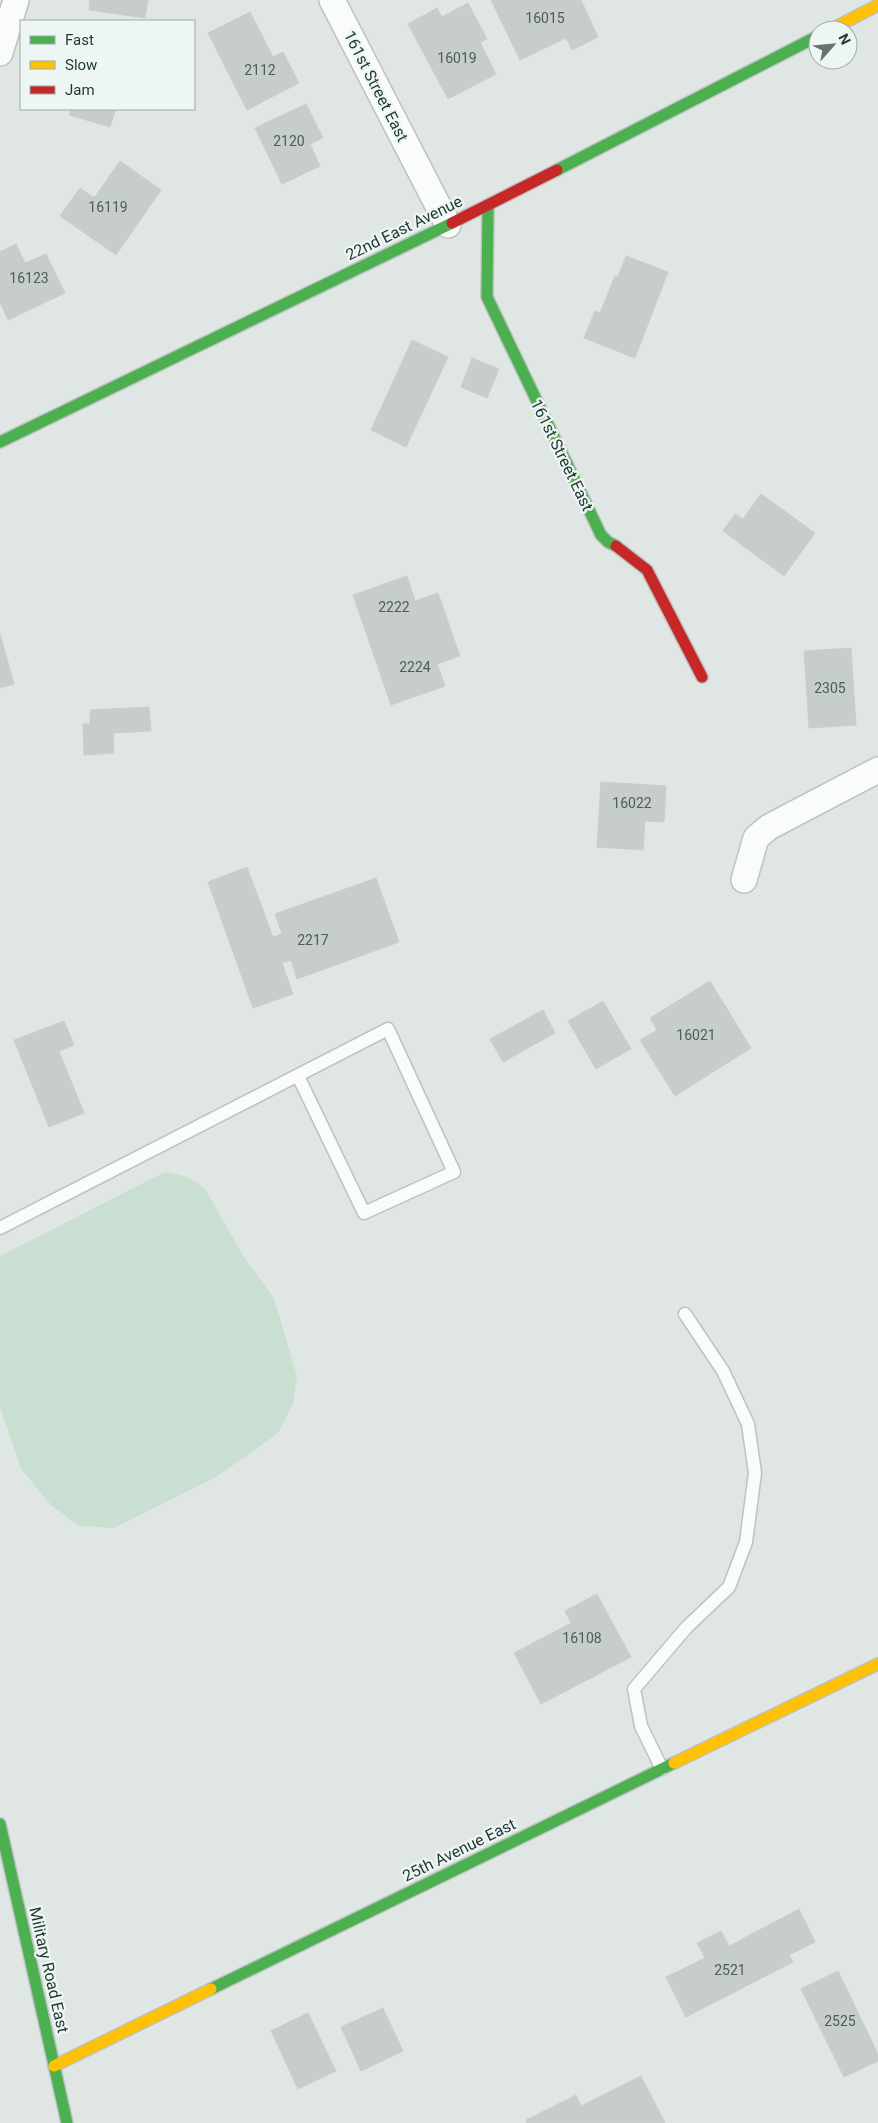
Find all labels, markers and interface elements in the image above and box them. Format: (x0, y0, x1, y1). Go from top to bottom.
house number: 16015 (525, 10, 565, 26)
legend (20, 20, 195, 110)
north arrow (808, 20, 858, 70)
street label: 161st Street East (340, 27, 412, 145)
text: Fast (65, 31, 94, 49)
text: N (835, 31, 854, 47)
house number: 16019 (437, 50, 477, 66)
text: Slow (65, 56, 97, 74)
house number: 2112 (244, 62, 276, 78)
text: Jam (65, 81, 95, 99)
house number: 2120 (273, 133, 305, 149)
street label: 22nd East Avenue (343, 192, 465, 264)
house number: 16119 (88, 199, 128, 215)
house number: 16123 (9, 270, 49, 286)
street label: 161st Street East (527, 396, 597, 514)
house number: 2222 (378, 599, 410, 615)
house number: 2224 (399, 659, 431, 675)
house number: 2305 (814, 680, 846, 696)
house number: 16022 (612, 795, 652, 811)
house number: 2217 (297, 932, 329, 948)
house number: 16021 (676, 1027, 716, 1043)
house number: 16108 (562, 1630, 602, 1646)
street label: 25th Avenue East (399, 1814, 519, 1886)
street label: Military Road East (25, 1905, 73, 2035)
house number: 2521 (714, 1962, 746, 1978)
house number: 2525 (824, 2013, 856, 2029)

